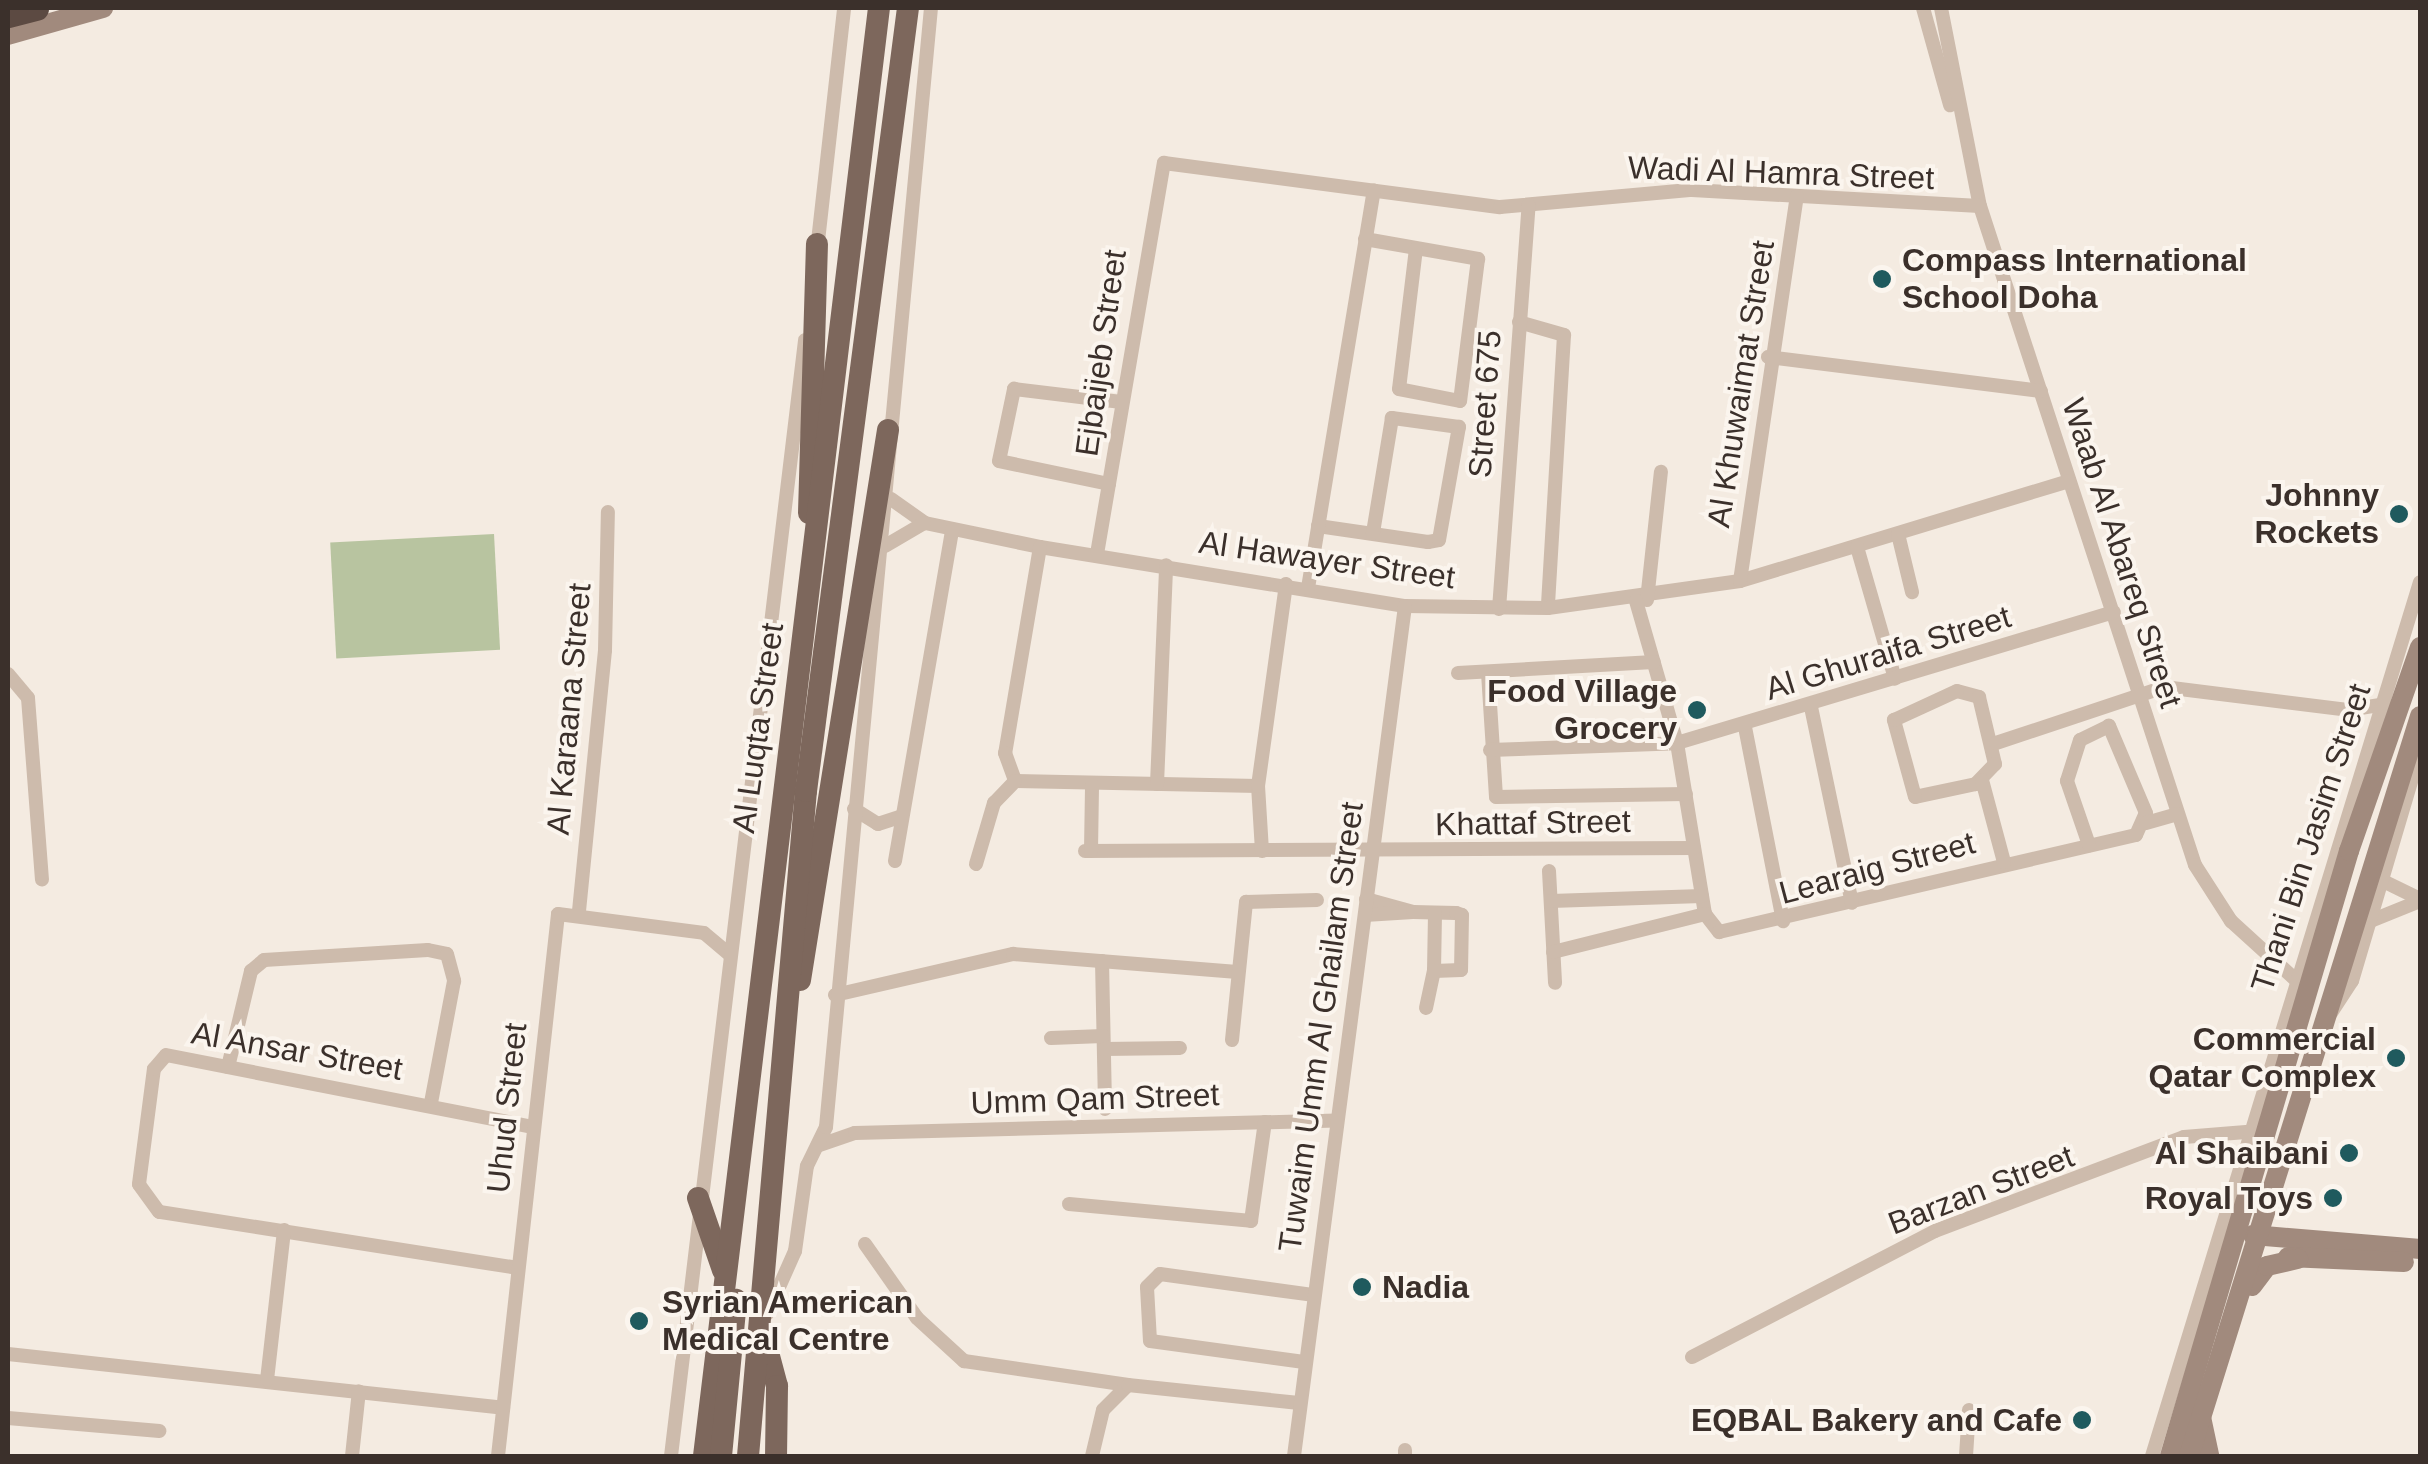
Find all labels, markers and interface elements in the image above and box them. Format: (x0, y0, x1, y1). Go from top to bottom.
street label: Wadi Al Hamra Street (1626, 148, 1936, 198)
street label: Al Khuwaimat Street (1699, 238, 1783, 530)
place label: Compass International School Doha (1902, 242, 2247, 317)
street label: Ejbaijeb Street (1068, 247, 1134, 459)
marker: Compass International School Doha (1871, 268, 1893, 290)
street label: Street 675 (1461, 329, 1509, 479)
street label: Waab Al Abareq Street (2053, 392, 2191, 714)
place label: Johnny Rockets (2254, 477, 2379, 552)
marker: Johnny Rockets (2388, 503, 2410, 525)
street label: Al Hawayer Street (1197, 523, 1457, 597)
street label: Al Karaana Street (539, 582, 599, 836)
street label: Al Ghuraifa Street (1761, 597, 2015, 709)
street label: Al Luqta Street (724, 621, 792, 835)
place label: Food Village Grocery (1487, 673, 1677, 748)
street label: Thani Bin Jasim Street (2243, 679, 2379, 997)
marker: Food Village Grocery (1686, 699, 1708, 721)
street label: Tuwaim Umm Al Ghailam Street (1270, 799, 1372, 1255)
street label: Khattaf Street (1435, 802, 1631, 844)
street label: Learaig Street (1775, 823, 1979, 913)
street label: Al Ansar Street (188, 1013, 406, 1089)
street label: Uhud Street (479, 1021, 535, 1195)
place label: Commercial Qatar Complex (2148, 1021, 2376, 1096)
marker: Commercial Qatar Complex (2385, 1047, 2407, 1069)
street label: Umm Qam Street (970, 1075, 1220, 1123)
place label: Al Shaibani (2155, 1134, 2329, 1172)
street label: Barzan Street (1883, 1137, 2079, 1243)
marker: Al Shaibani (2338, 1142, 2360, 1164)
place label: Royal Toys (2145, 1179, 2313, 1217)
marker: Royal Toys (2322, 1187, 2344, 1209)
place label: Nadia (1382, 1268, 1469, 1306)
marker: Nadia (1351, 1276, 1373, 1298)
place label: Syrian American Medical Centre (662, 1284, 915, 1359)
marker: Syrian American Medical Centre (626, 1308, 652, 1334)
place label: EQBAL Bakery and Cafe (1690, 1401, 2062, 1439)
marker: EQBAL Bakery and Cafe (2071, 1409, 2093, 1431)

